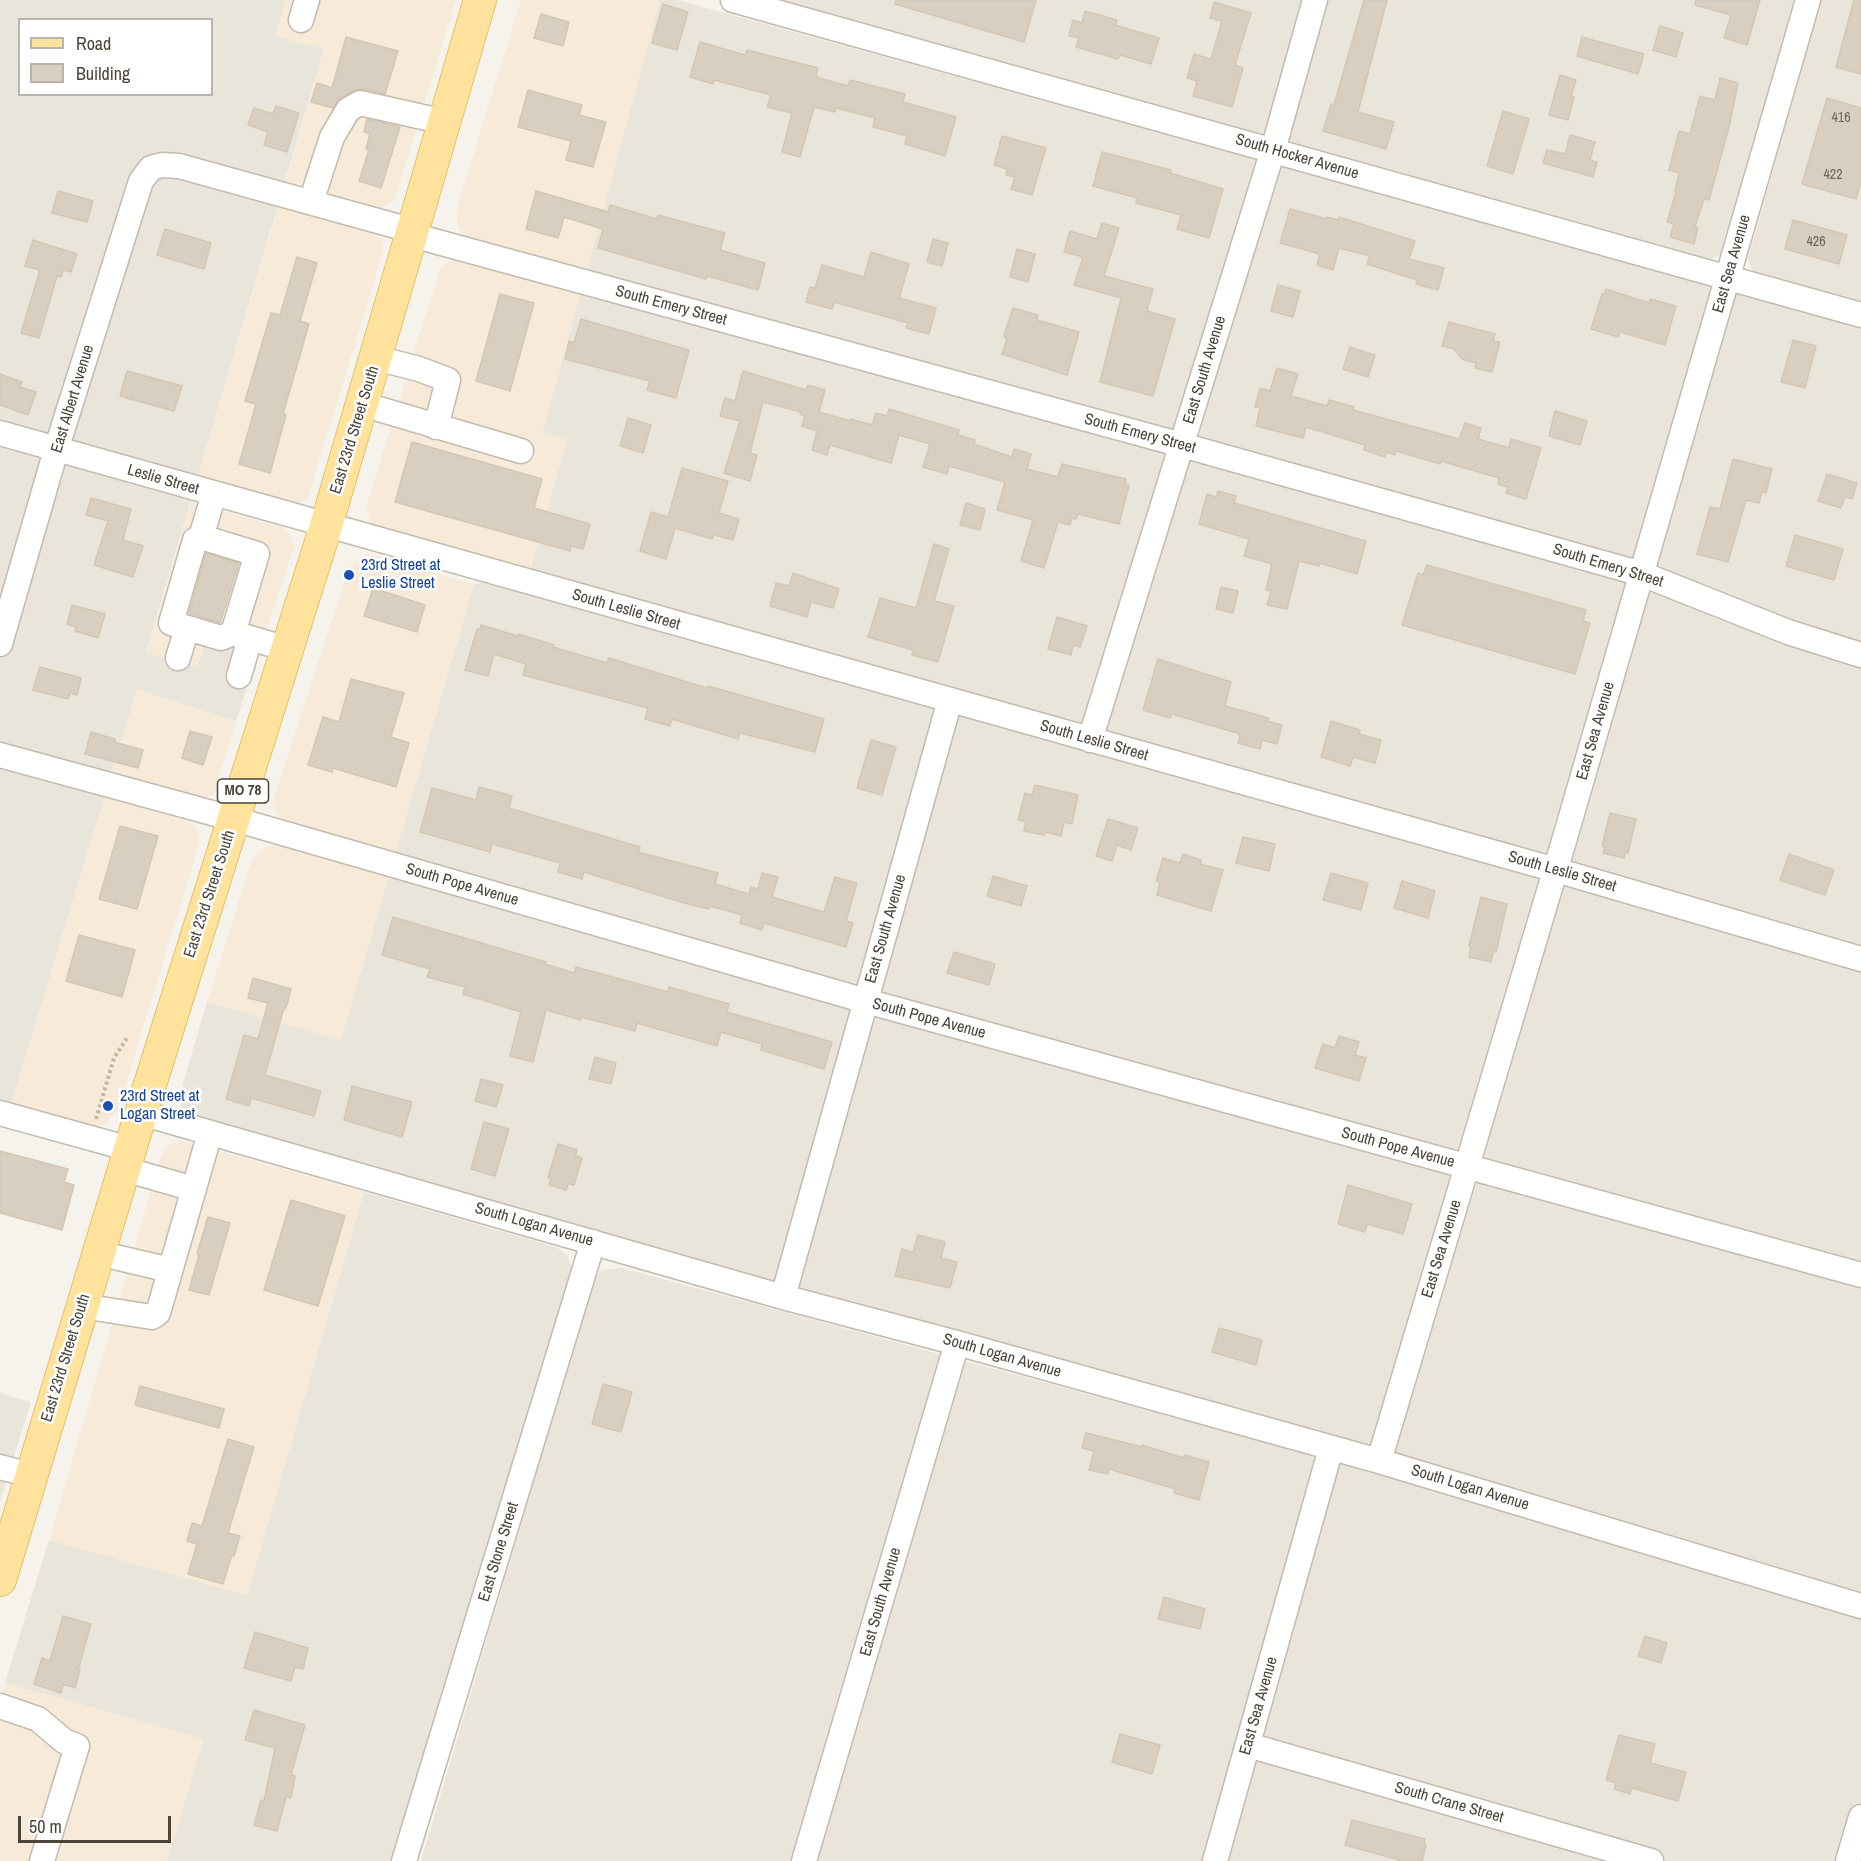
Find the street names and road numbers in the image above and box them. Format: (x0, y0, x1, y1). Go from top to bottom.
street label: South Hocker Avenue (1233, 130, 1361, 184)
street label: East Sea Avenue (1709, 213, 1755, 315)
street label: South Emery Street (613, 282, 729, 330)
street label: East South Avenue (1179, 314, 1231, 426)
street label: East Albert Avenue (47, 343, 99, 455)
street label: East 23rd Street South (326, 364, 384, 496)
street label: South Emery Street (1082, 410, 1198, 458)
street label: Leslie Street (125, 461, 201, 499)
street label: South Emery Street (1550, 540, 1666, 592)
street label: South Leslie Street (570, 585, 682, 635)
street label: East Sea Avenue (1573, 680, 1619, 782)
street label: South Leslie Street (1038, 716, 1150, 766)
road number: MO 78 (218, 779, 268, 803)
street label: East 23rd Street South (180, 828, 240, 960)
street label: South Leslie Street (1506, 847, 1618, 897)
street label: South Pope Avenue (403, 860, 521, 910)
street label: East South Avenue (861, 872, 911, 986)
street label: South Pope Avenue (870, 995, 988, 1043)
street label: South Pope Avenue (1339, 1124, 1457, 1172)
street label: East Sea Avenue (1418, 1198, 1466, 1300)
street label: South Logan Avenue (473, 1199, 595, 1251)
street label: East 23rd Street South (37, 1292, 95, 1424)
street label: South Logan Avenue (941, 1330, 1063, 1382)
street label: South Logan Avenue (1409, 1461, 1531, 1515)
street label: East Stone Street (475, 1500, 523, 1604)
street label: East South Avenue (856, 1545, 906, 1659)
street label: East Sea Avenue (1236, 1655, 1282, 1757)
street label: South Crane Street (1392, 1778, 1506, 1828)

